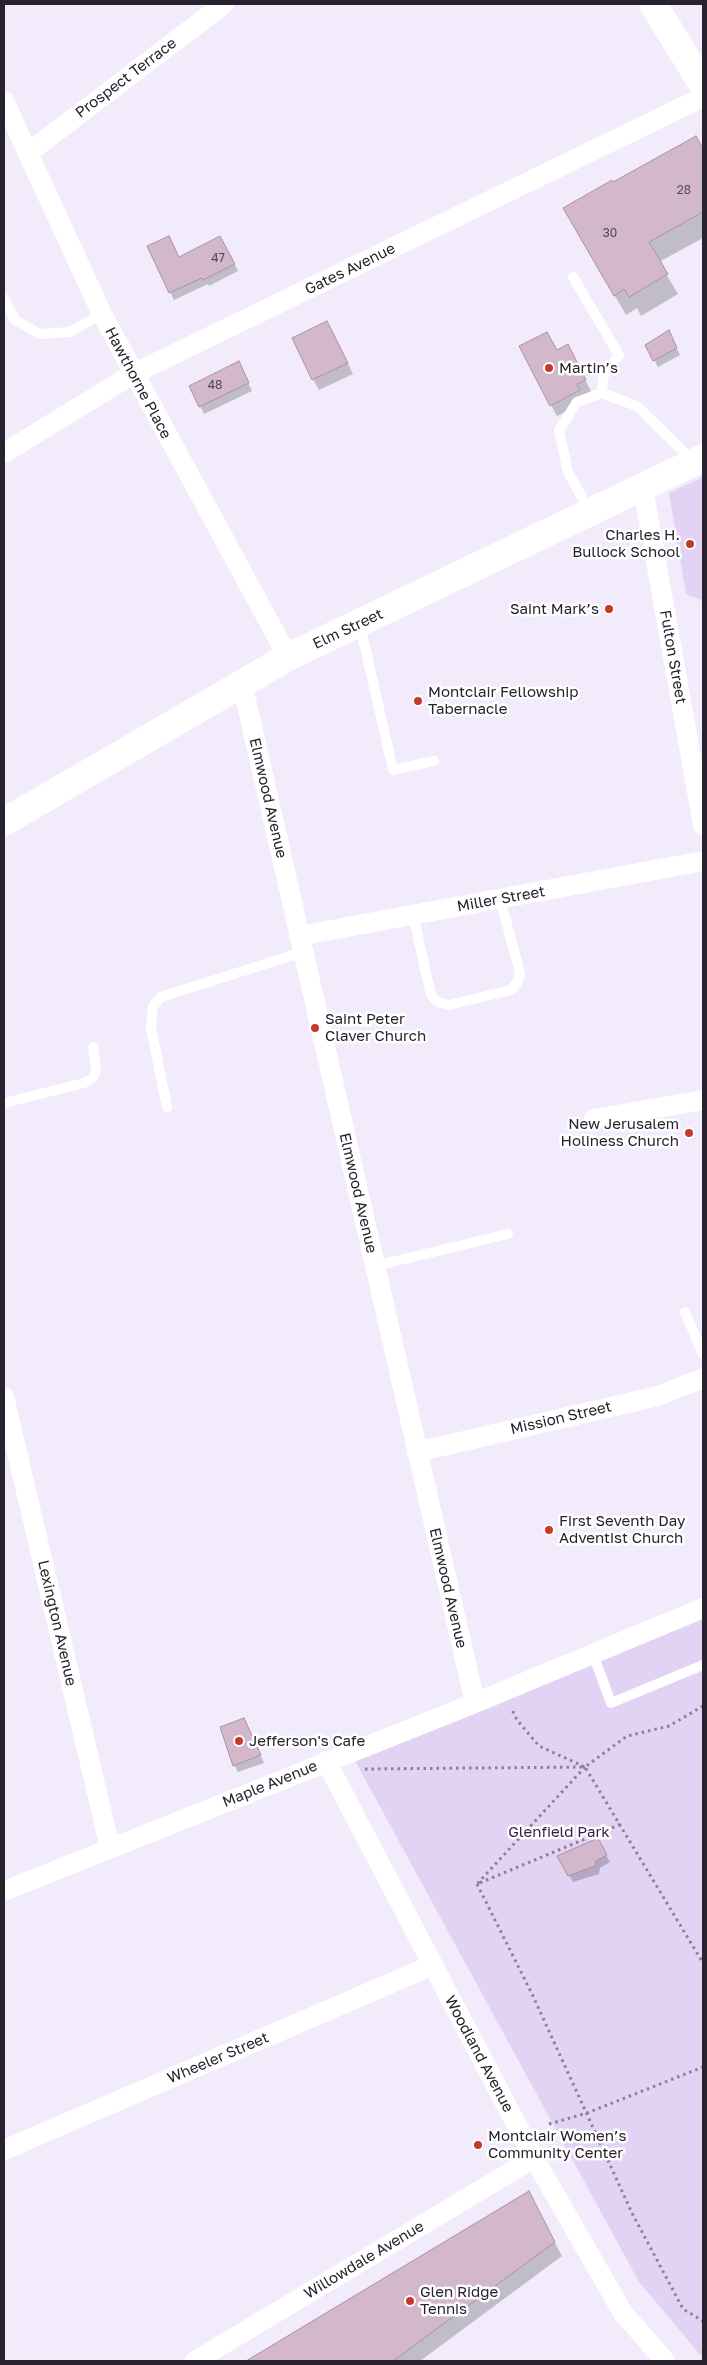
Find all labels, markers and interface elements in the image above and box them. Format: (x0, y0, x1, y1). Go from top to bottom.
street label: Prospect Terrace (72, 34, 180, 122)
house number: 28 (677, 183, 691, 197)
house number: 30 (603, 226, 617, 240)
street label: Gates Avenue (302, 239, 398, 299)
house number: 47 (211, 251, 225, 265)
street label: Hawthorne Place (101, 324, 175, 442)
place label: Martin’s (559, 359, 618, 377)
marker: Martin’s (543, 362, 555, 374)
house number: 48 (208, 378, 222, 392)
place label: Charles H. Bullock School (572, 526, 680, 561)
marker: Charles H. Bullock School (684, 538, 696, 550)
place label: Saint Mark’s (510, 600, 599, 618)
marker: Saint Mark’s (603, 603, 615, 615)
street label: Elm Street (310, 605, 386, 653)
street label: Fulton Street (656, 609, 690, 705)
place label: Montclair Fellowship Tabernacle (428, 683, 578, 718)
marker: Montclair Fellowship Tabernacle (412, 695, 424, 707)
street label: Elmwood Avenue (245, 736, 291, 860)
street label: Miller Street (456, 882, 546, 916)
place label: Saint Peter Claver Church (325, 1010, 426, 1045)
marker: Saint Peter Claver Church (309, 1022, 321, 1034)
place label: New Jerusalem Holiness Church (561, 1115, 679, 1150)
marker: New Jerusalem Holiness Church (683, 1127, 695, 1139)
street label: Elmwood Avenue (335, 1131, 381, 1255)
street label: Mission Street (509, 1398, 613, 1438)
place label: First Seventh Day Adventist Church (559, 1512, 685, 1547)
marker: First Seventh Day Adventist Church (543, 1524, 555, 1536)
street label: Elmwood Avenue (425, 1526, 471, 1650)
street label: Lexington Avenue (34, 1558, 80, 1688)
place label: Jefferson's Cafe (249, 1732, 365, 1750)
marker: Jefferson's Cafe (233, 1735, 245, 1747)
street label: Maple Avenue (220, 1757, 320, 1811)
park label: Glenfield Park (508, 1823, 610, 1841)
street label: Woodland Avenue (441, 1993, 517, 2115)
street label: Wheeler Street (165, 2029, 271, 2087)
place label: Montclair Women’s Community Center (488, 2127, 626, 2162)
marker: Montclair Women’s Community Center (472, 2139, 484, 2151)
street label: Willowdale Avenue (301, 2217, 427, 2303)
place label: Glen Ridge Tennis (420, 2283, 498, 2318)
marker: Glen Ridge Tennis (404, 2295, 416, 2307)

